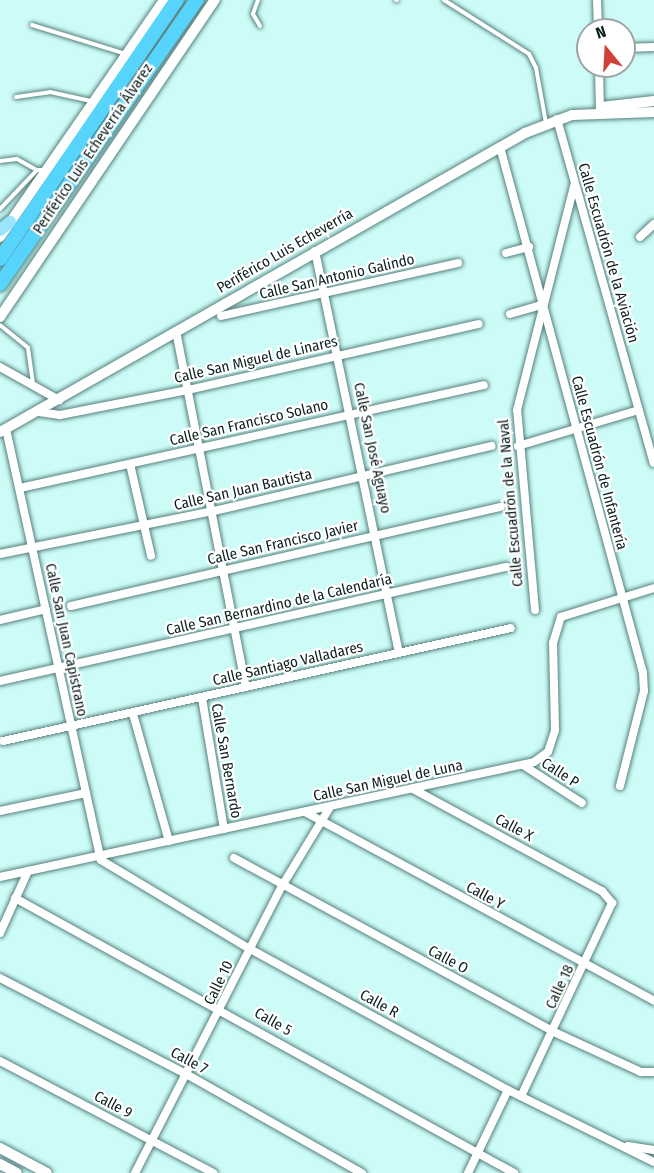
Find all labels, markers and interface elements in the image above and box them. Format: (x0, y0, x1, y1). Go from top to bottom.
north arrow (576, 18, 636, 78)
text: N (593, 22, 608, 43)
street label: Periférico Luis Echeverría Álvarez (29, 61, 157, 237)
street label: Calle Escuadrón de la Aviación (574, 161, 642, 345)
street label: Periférico Luis Echeverría (214, 205, 356, 297)
street label: Calle San Antonio Galindo (258, 250, 416, 304)
street label: Calle San Miguel de Linares (173, 332, 339, 388)
street label: Calle Escuadrón de Infantería (567, 374, 631, 552)
street label: Calle San José Aguayo (349, 381, 395, 515)
street label: Calle San Francisco Solano (168, 396, 330, 450)
street label: Calle Escuadrón de la Naval (495, 418, 527, 588)
street label: Calle San Juan Bautista (172, 465, 314, 515)
street label: Calle San Francisco Javier (206, 517, 360, 569)
street label: Calle San Juan Capistrano (41, 562, 91, 718)
street label: Calle San Bernardino de la Calendaría (164, 570, 394, 640)
street label: Calle Santiago Valladares (211, 638, 365, 690)
street label: Calle San Bernardo (207, 702, 245, 820)
street label: Calle P (538, 754, 582, 792)
street label: Calle San Miguel de Luna (312, 756, 464, 806)
street label: Calle X (492, 810, 536, 846)
street label: Calle Y (463, 878, 507, 914)
street label: Calle O (425, 942, 471, 978)
street label: Calle 10 (201, 958, 237, 1008)
street label: Calle 18 (542, 962, 578, 1012)
street label: Calle R (356, 986, 402, 1022)
street label: Calle 5 (251, 1004, 295, 1040)
street label: Calle 7 (167, 1044, 211, 1078)
street label: Calle 9 (91, 1087, 135, 1123)

